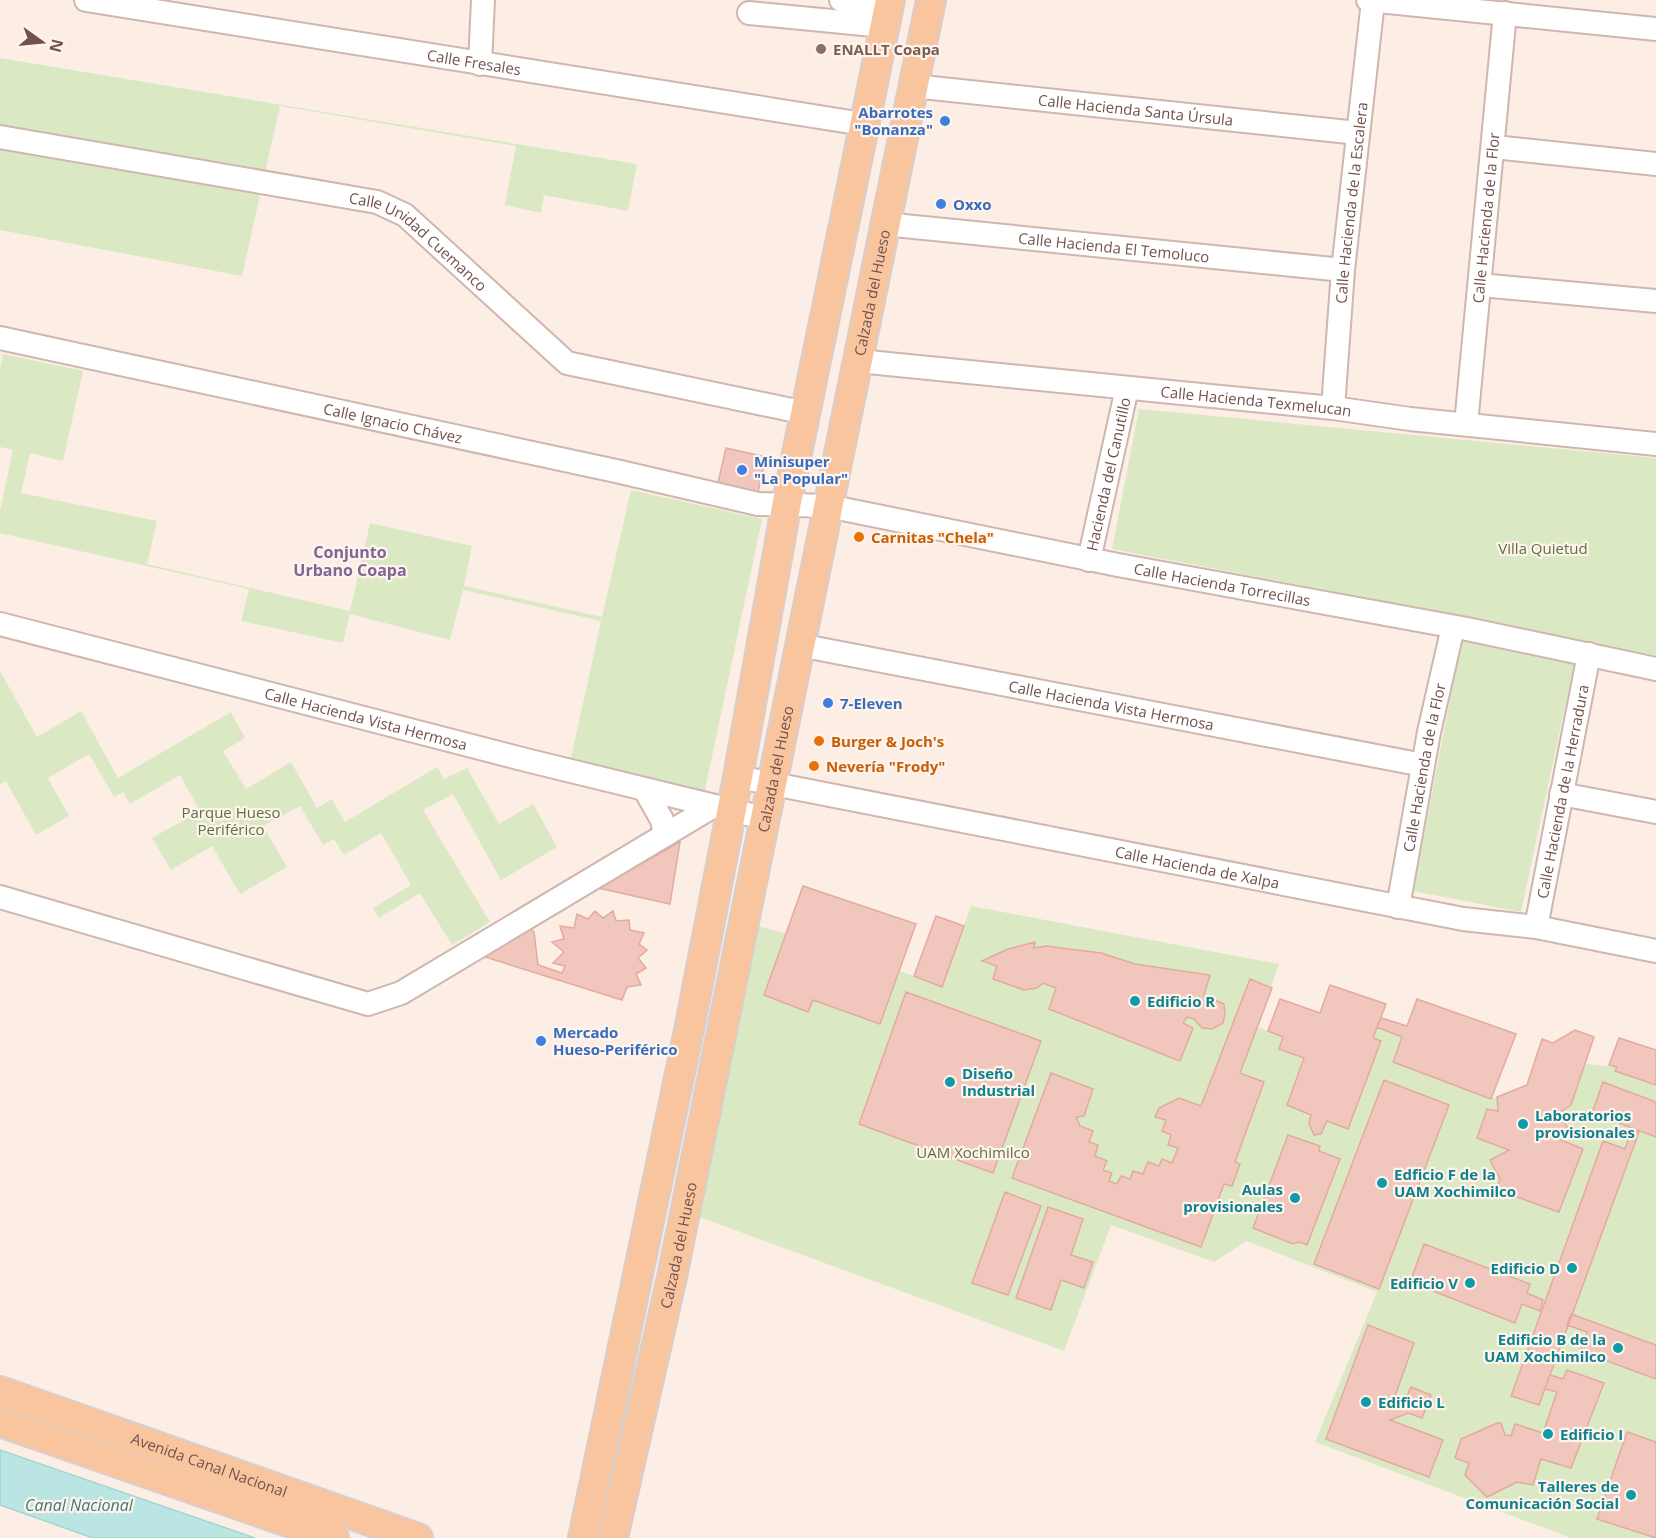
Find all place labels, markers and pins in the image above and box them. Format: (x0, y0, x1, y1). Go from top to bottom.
place label: ENALLT Coapa (833, 39, 940, 59)
marker: ENALLT Coapa (814, 42, 828, 56)
place label: Abarrotes "Bonanza" (854, 102, 933, 139)
marker: Abarrotes "Bonanza" (938, 114, 952, 128)
place label: Oxxo (953, 194, 992, 214)
marker: Oxxo (934, 197, 948, 211)
place label: Minisuper "La Popular" (754, 451, 848, 488)
marker: Minisuper "La Popular" (735, 463, 749, 477)
place label: Carnitas "Chela" (871, 527, 994, 547)
marker: Carnitas "Chela" (852, 530, 866, 544)
place label: 7-Eleven (840, 693, 903, 713)
marker: 7-Eleven (821, 696, 835, 710)
place label: Burger & Joch's (831, 731, 944, 751)
marker: Burger & Joch's (812, 734, 826, 748)
place label: Nevería "Frody" (826, 756, 945, 776)
marker: Nevería "Frody" (807, 759, 821, 773)
place label: Edificio R (1147, 991, 1215, 1011)
marker: Edificio R (1128, 994, 1142, 1008)
place label: Mercado Hueso-Periférico (553, 1022, 678, 1059)
marker: Mercado Hueso-Periférico (534, 1034, 548, 1048)
place label: Diseño Industrial (962, 1063, 1035, 1100)
marker: Diseño Industrial (943, 1075, 957, 1089)
place label: Laboratorios provisionales (1535, 1105, 1635, 1142)
marker: Laboratorios provisionales (1516, 1117, 1530, 1131)
place label: Edficio F de la UAM Xochimilco (1394, 1164, 1516, 1201)
marker: Edficio F de la UAM Xochimilco (1375, 1176, 1389, 1190)
place label: Aulas provisionales (1183, 1179, 1283, 1216)
marker: Aulas provisionales (1288, 1191, 1302, 1205)
place label: Edificio D (1491, 1258, 1560, 1278)
marker: Edificio D (1565, 1261, 1579, 1275)
place label: Edificio V (1390, 1273, 1458, 1293)
marker: Edificio V (1463, 1276, 1477, 1290)
place label: Edificio B de la UAM Xochimilco (1484, 1329, 1606, 1366)
marker: Edificio B de la UAM Xochimilco (1611, 1341, 1625, 1355)
place label: Edificio L (1378, 1392, 1445, 1412)
marker: Edificio L (1359, 1395, 1373, 1409)
place label: Edificio I (1560, 1424, 1623, 1444)
marker: Edificio I (1541, 1427, 1555, 1441)
place label: Talleres de Comunicación Social (1466, 1476, 1619, 1513)
marker: Talleres de Comunicación Social (1624, 1488, 1638, 1502)

